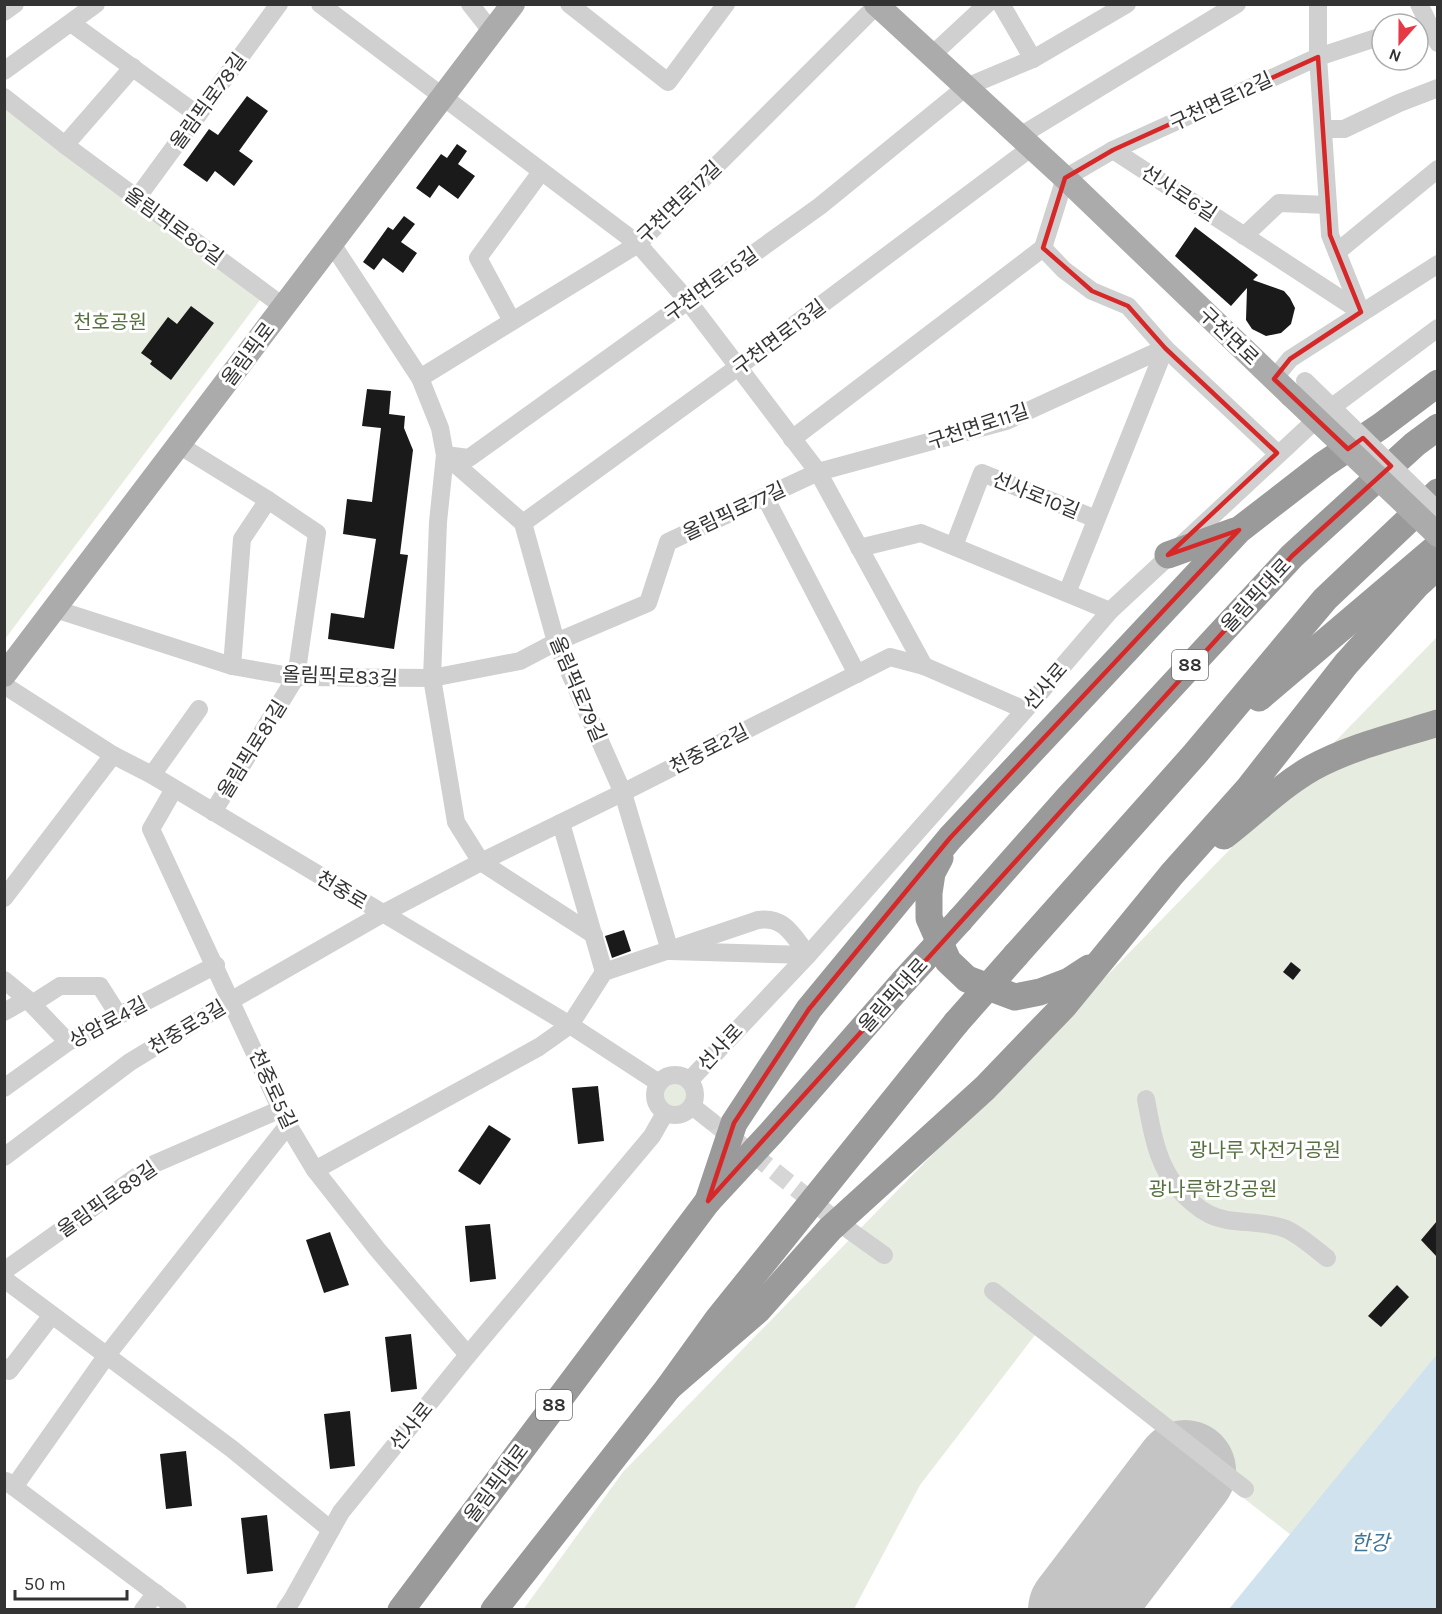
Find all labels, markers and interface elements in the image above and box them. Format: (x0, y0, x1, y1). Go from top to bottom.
north arrow (1370, 12, 1430, 72)
text: N (1386, 45, 1404, 66)
street label: 올림픽로78길 (166, 49, 251, 154)
street label: 구천면로12길 (1166, 68, 1276, 135)
street label: 구천면로17길 (633, 157, 726, 248)
street label: 선사로6길 (1137, 161, 1221, 226)
street label: 올림픽로80길 (120, 183, 227, 270)
street label: 구천면로15길 (660, 243, 763, 326)
street label: 구천면로13길 (728, 295, 830, 380)
street label: 구천면로 (1194, 303, 1263, 370)
park label: 천호공원 (73, 311, 147, 334)
street label: 올림픽로 (217, 318, 280, 391)
street label: 구천면로11길 (925, 399, 1032, 454)
street label: 선사로10길 (989, 468, 1083, 523)
street label: 올림픽로77길 (679, 478, 789, 545)
street label: 올림픽대로 (1217, 554, 1296, 637)
street label: 올림픽로79길 (545, 633, 610, 746)
road number: 88 (1172, 650, 1208, 680)
street label: 선사로 (1019, 658, 1072, 715)
street label: 올림픽로83길 (282, 663, 398, 690)
street label: 올림픽로81길 (213, 696, 292, 802)
street label: 천중로2길 (666, 720, 752, 779)
street label: 천중로 (312, 866, 371, 915)
street label: 올림픽대로 (854, 953, 933, 1037)
street label: 상암로4길 (65, 992, 151, 1052)
street label: 천중로3길 (145, 996, 230, 1059)
street label: 선사로 (693, 1019, 748, 1075)
street label: 천중로5길 (244, 1046, 301, 1133)
park label: 광나루 자전거공원 (1189, 1139, 1341, 1162)
street label: 올림픽로89길 (53, 1157, 161, 1242)
park label: 광나루한강공원 (1149, 1178, 1277, 1201)
road number: 88 (536, 1390, 572, 1420)
street label: 선사로 (385, 1398, 438, 1455)
street label: 올림픽대로 (460, 1440, 533, 1527)
water label: 한강 (1351, 1531, 1392, 1555)
scale bar (15, 1563, 128, 1601)
text: 50 m (24, 1573, 66, 1595)

